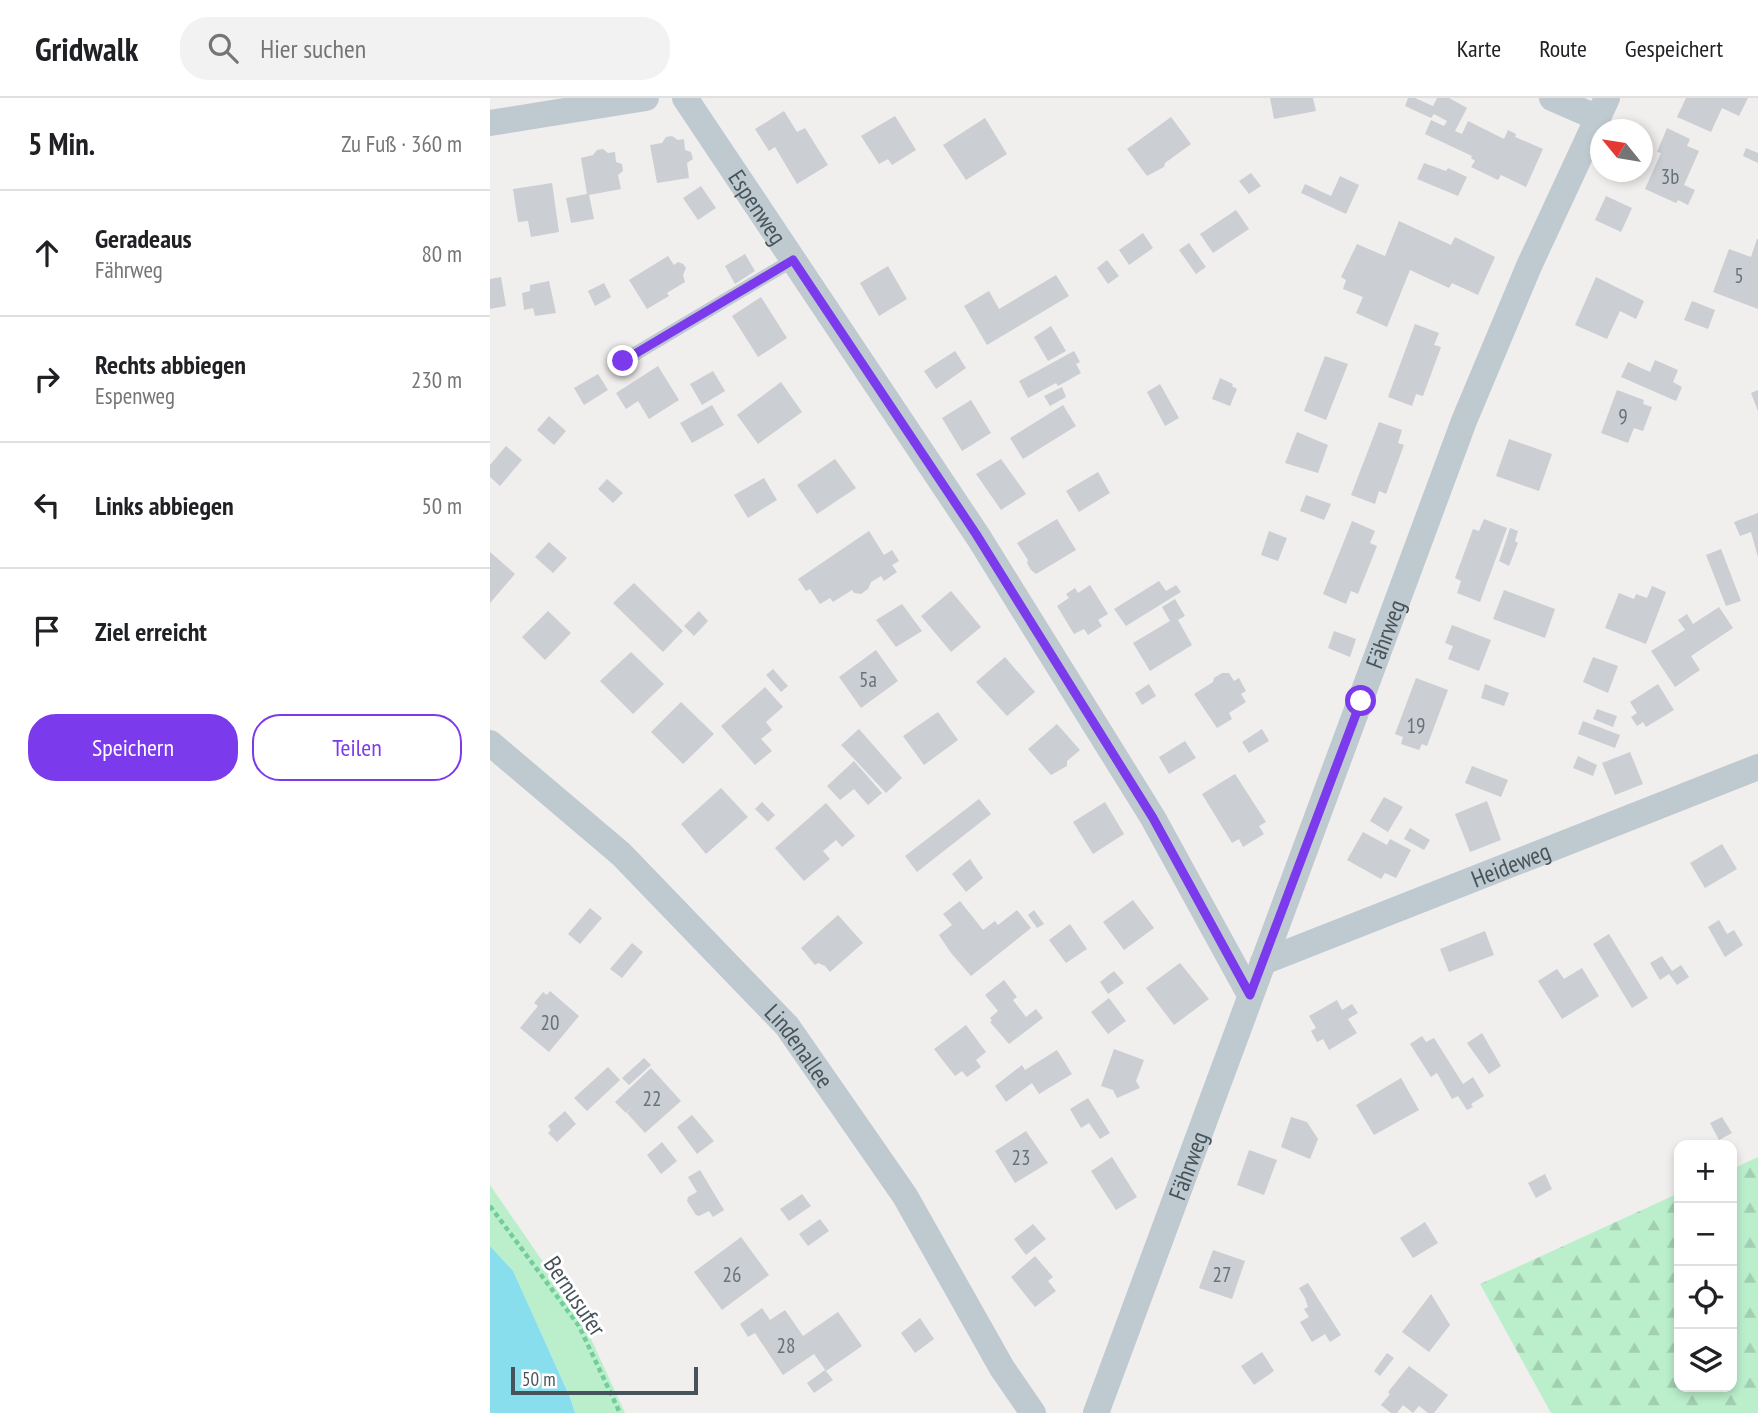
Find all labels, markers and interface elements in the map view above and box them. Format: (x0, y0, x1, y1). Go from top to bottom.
search box (180, 17, 670, 80)
text: Gridwalk (35, 27, 138, 70)
icon: search (204, 29, 242, 67)
text: Hier suchen (260, 32, 366, 65)
text: Karte (1457, 33, 1501, 64)
text: Route (1539, 33, 1587, 64)
text: Gespeichert (1625, 33, 1723, 64)
north arrow (1590, 119, 1653, 182)
text: 5 Min. (28, 124, 95, 163)
text: Zu Fuß · 360 m (341, 129, 462, 158)
house number: 3b (1661, 163, 1679, 190)
street label: Espenweg (722, 164, 794, 250)
text: Geradeaus (95, 222, 192, 255)
icon: ahead (28, 234, 66, 272)
text: 80 m (421, 239, 462, 268)
text: Fährweg (95, 255, 163, 284)
house number: 5 (1734, 262, 1744, 289)
route end (607, 345, 638, 376)
text: Rechts abbiegen (95, 348, 246, 381)
icon: right (28, 360, 66, 398)
text: 230 m (411, 365, 462, 394)
text: Espenweg (95, 381, 175, 410)
house number: 9 (1618, 403, 1628, 430)
icon: left (28, 486, 66, 524)
text: Links abbiegen (95, 489, 234, 522)
text: 50 m (421, 491, 462, 520)
street label: Fährweg (1358, 595, 1412, 672)
icon: arrive (28, 612, 66, 650)
text: Ziel erreicht (95, 615, 207, 648)
house number: 5a (859, 666, 877, 693)
route start (1345, 685, 1376, 716)
house number: 19 (1407, 712, 1425, 739)
button: Speichern (28, 714, 238, 781)
button: Teilen (252, 714, 462, 781)
street label: Heideweg (1467, 835, 1554, 894)
street label: Lindenallee (758, 997, 841, 1094)
house number: 20 (541, 1009, 559, 1036)
house number: 22 (643, 1085, 661, 1112)
street label: Fährweg (1161, 1127, 1215, 1204)
map controls (1674, 1140, 1737, 1392)
button: + (1674, 1140, 1737, 1203)
house number: 23 (1012, 1144, 1030, 1171)
button: − (1674, 1203, 1737, 1266)
street label: Bernusufer (537, 1250, 613, 1342)
house number: 26 (723, 1261, 741, 1288)
house number: 27 (1213, 1261, 1231, 1288)
button: locate (1674, 1266, 1737, 1329)
button: layers (1674, 1329, 1737, 1392)
house number: 28 (777, 1332, 795, 1359)
scale bar (511, 1364, 698, 1396)
text: 50 m (522, 1367, 556, 1391)

